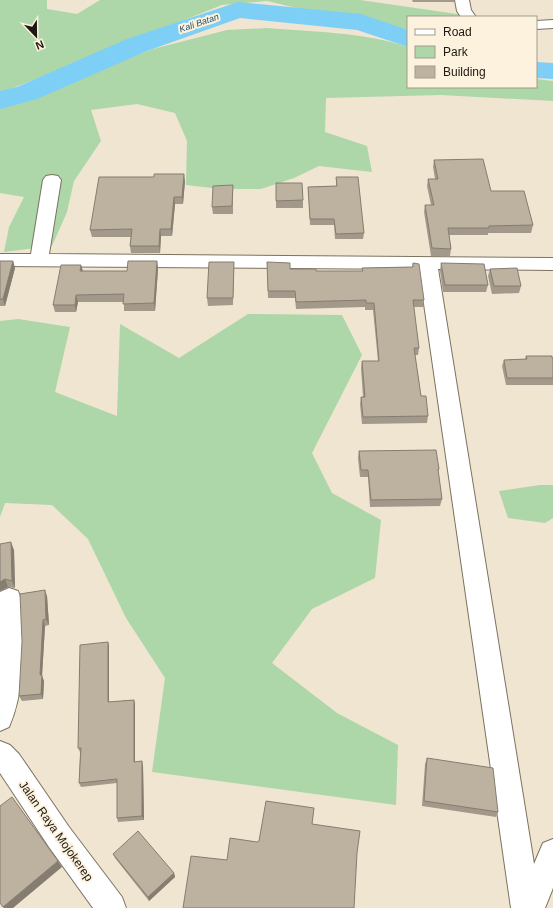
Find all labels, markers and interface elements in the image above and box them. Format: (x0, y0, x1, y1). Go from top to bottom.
water label: Kali Batan (178, 12, 220, 34)
north arrow (16, 16, 56, 56)
legend (407, 16, 537, 88)
text: Road (443, 25, 472, 39)
text: N (34, 38, 46, 52)
text: Park (443, 45, 469, 59)
text: Building (443, 65, 486, 79)
street label: Jalan Raya Mojokerep (16, 778, 96, 884)

